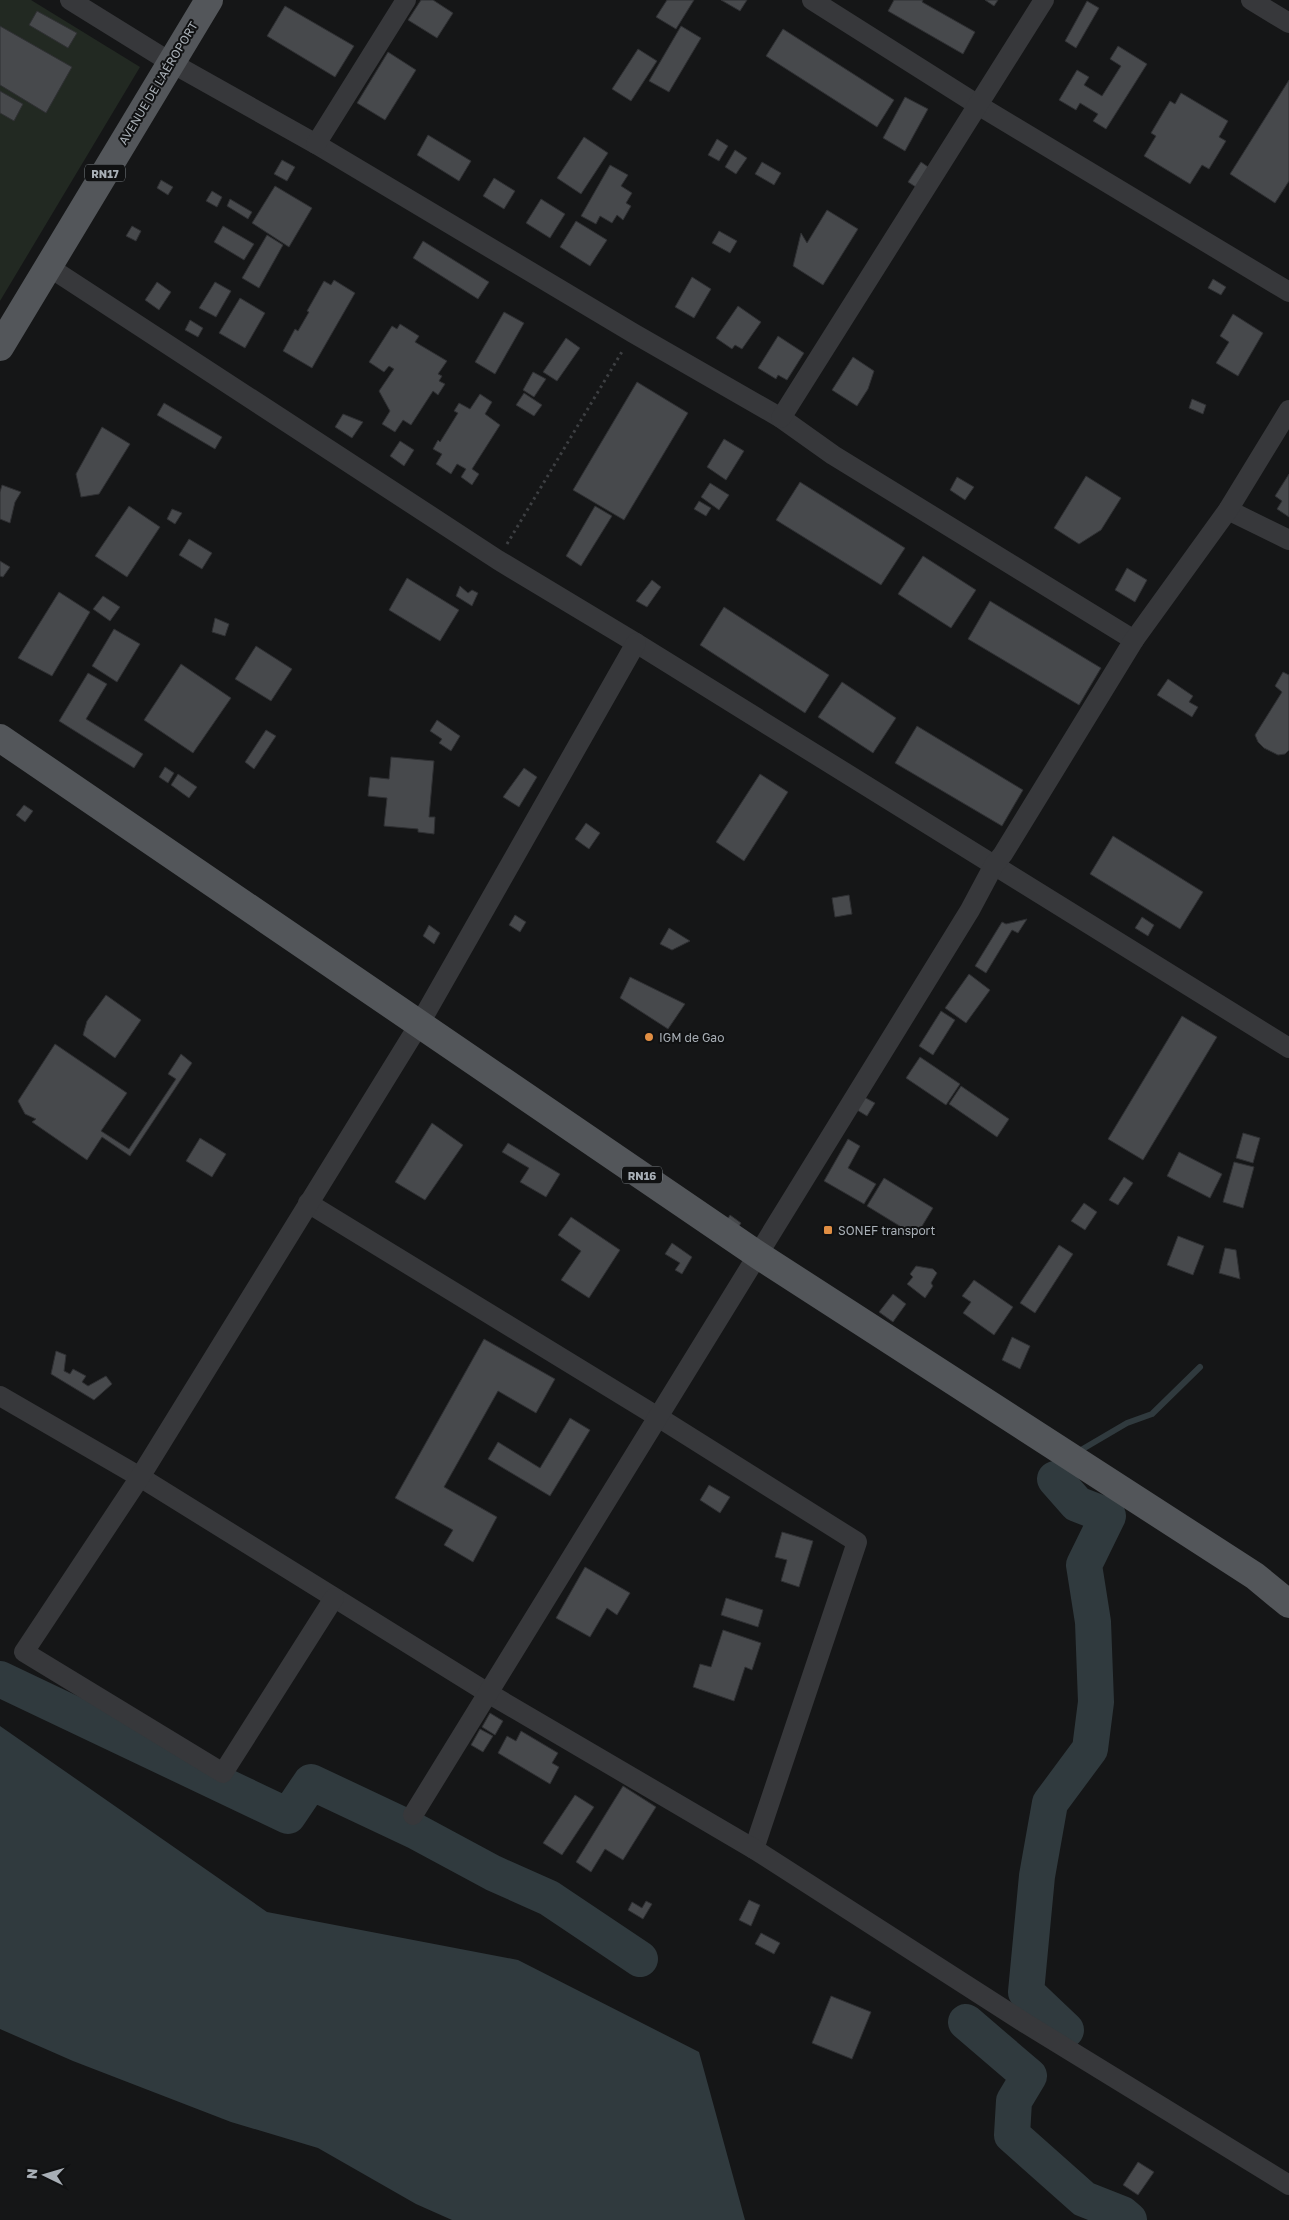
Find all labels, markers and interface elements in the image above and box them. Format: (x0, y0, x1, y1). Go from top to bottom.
street label: AVENUE DE L'AÉROPORT (115, 18, 201, 147)
road number: RN17 (85, 164, 125, 182)
place label: IGM de Gao (659, 1030, 724, 1045)
marker: IGM de Gao (643, 1031, 655, 1043)
road number: RN16 (622, 1166, 662, 1184)
place label: SONEF transport (838, 1223, 936, 1238)
marker: SONEF transport (822, 1224, 834, 1236)
north arrow (20, 2150, 70, 2200)
text: N (23, 2168, 40, 2180)

